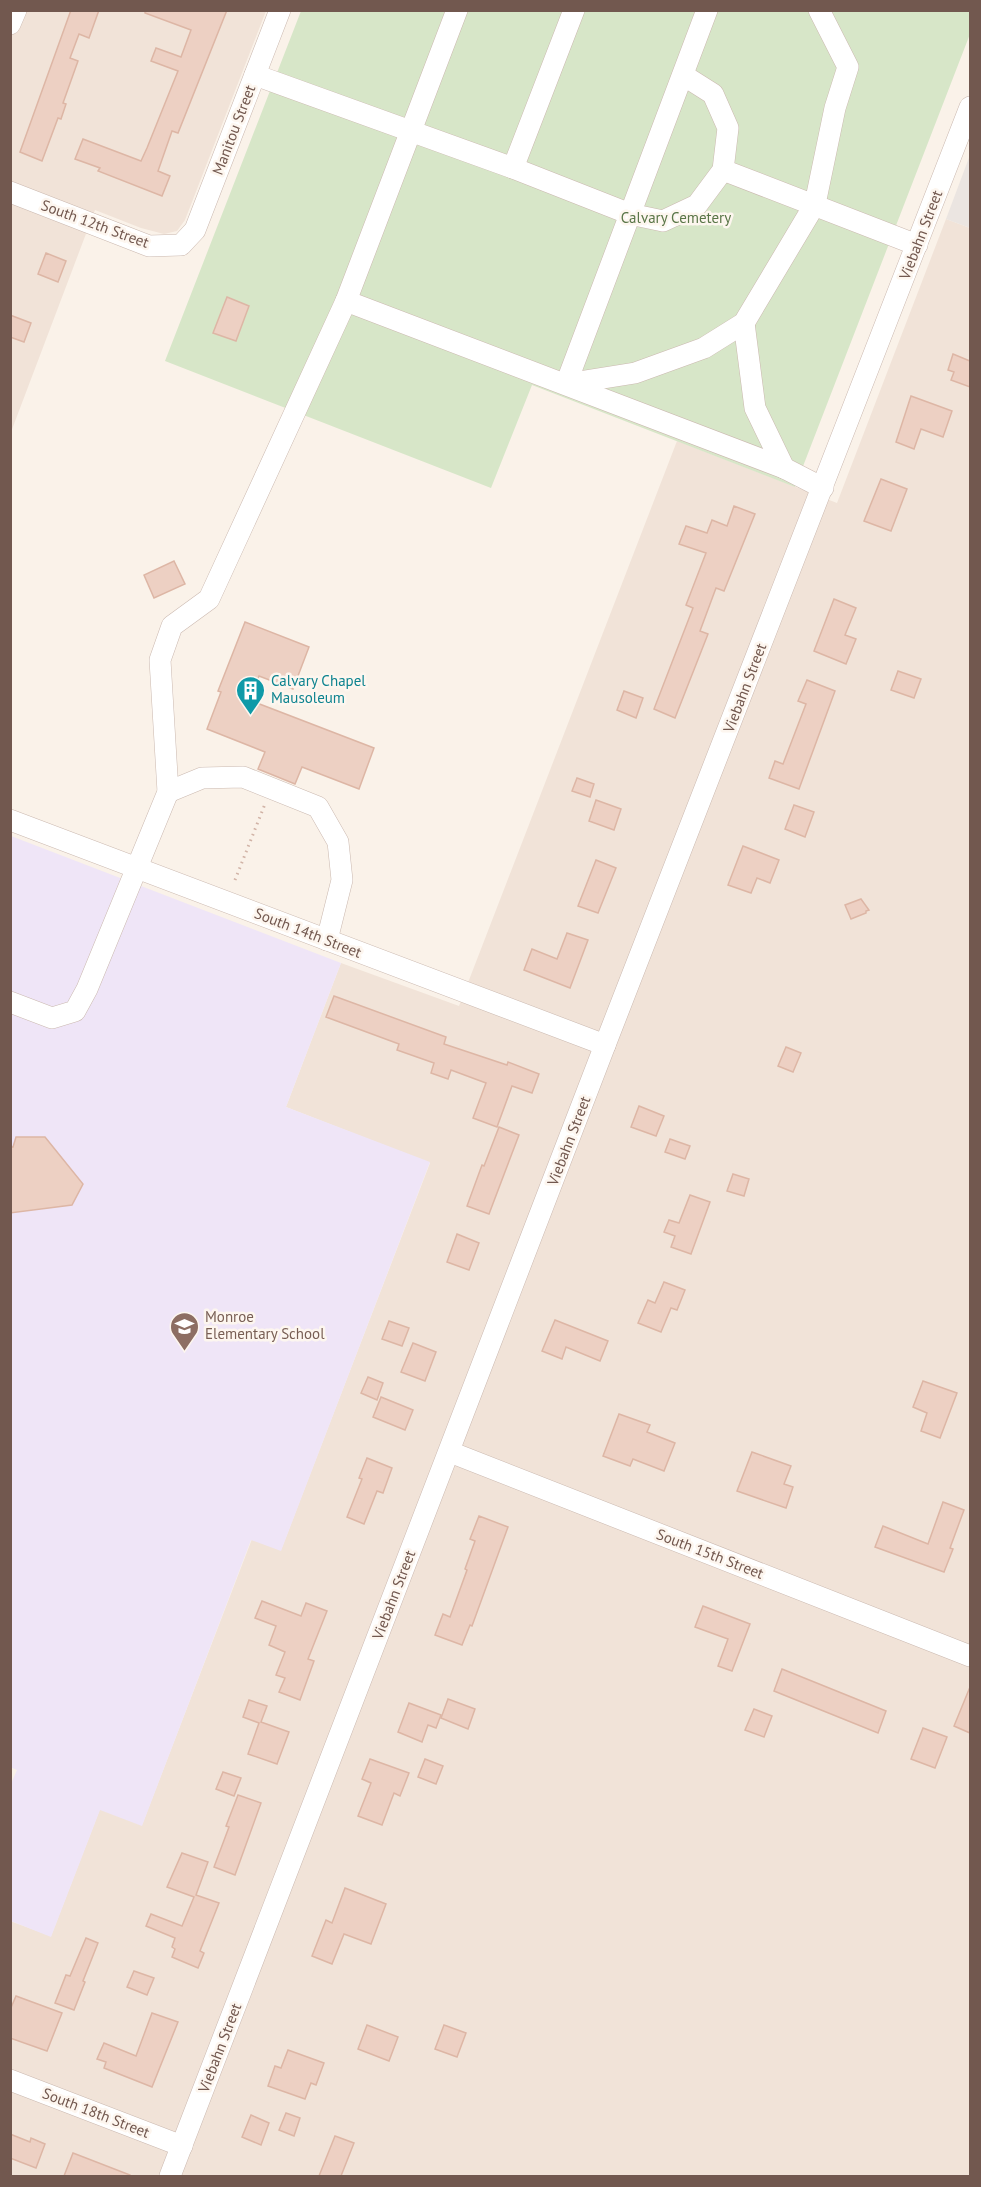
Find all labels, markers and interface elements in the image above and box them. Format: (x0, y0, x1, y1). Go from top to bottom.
street label: Manitou Street (208, 82, 259, 178)
street label: Viebahn Street (894, 187, 946, 283)
street label: South 12th Street (39, 195, 152, 252)
park label: Calvary Cemetery (621, 208, 731, 227)
street label: Viebahn Street (718, 640, 770, 736)
place label: Calvary Chapel Mausoleum (271, 671, 366, 707)
building icon: Calvary Chapel Mausoleum (234, 674, 266, 716)
street label: South 14th Street (252, 903, 364, 962)
street label: Viebahn Street (542, 1093, 594, 1189)
place label: Monroe Elementary School (205, 1307, 325, 1343)
school or university icon: Monroe Elementary School (168, 1310, 200, 1352)
street label: South 15th Street (654, 1524, 766, 1583)
street label: Viebahn Street (367, 1547, 419, 1643)
street label: Viebahn Street (193, 2000, 245, 2096)
street label: South 18th Street (40, 2083, 152, 2142)

